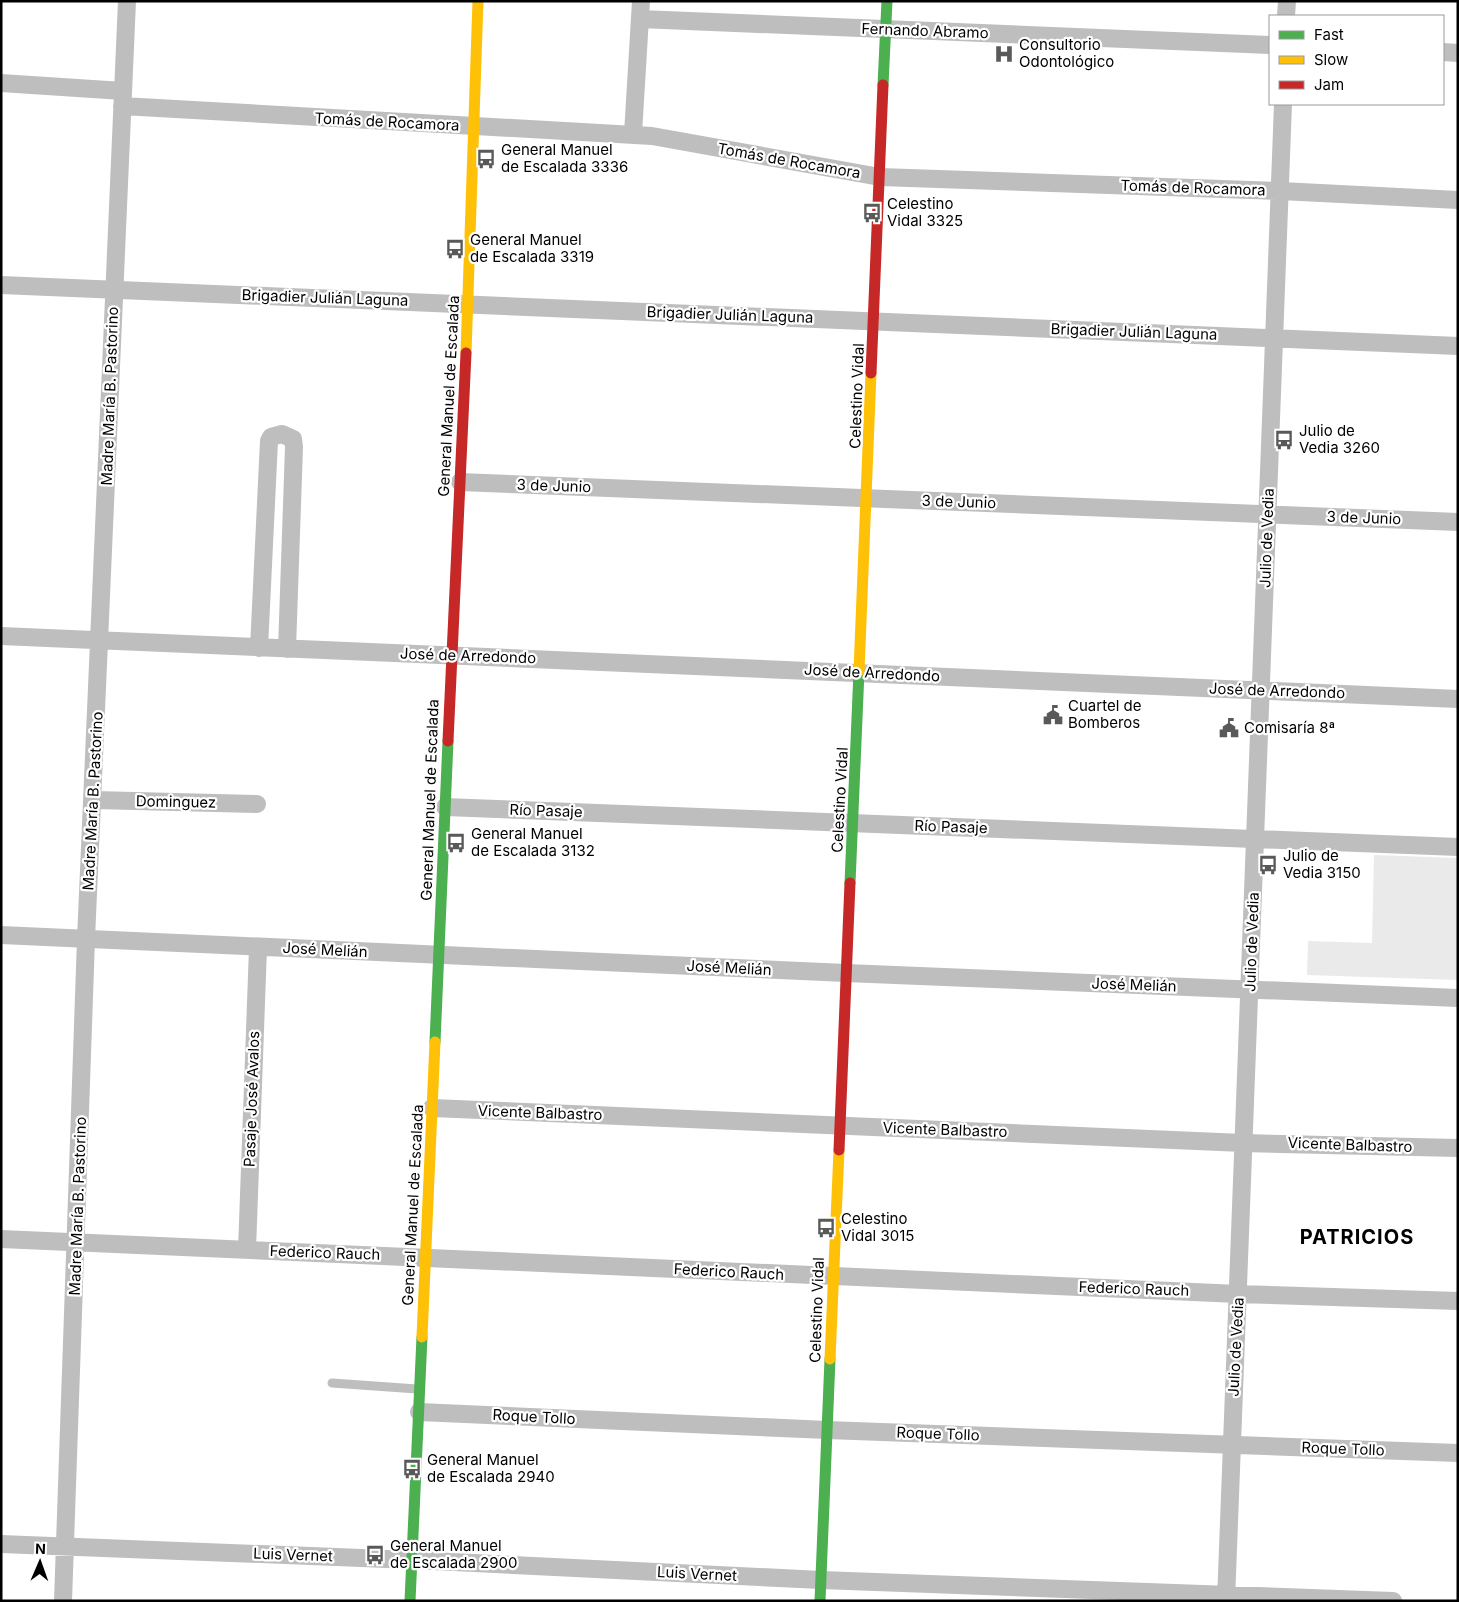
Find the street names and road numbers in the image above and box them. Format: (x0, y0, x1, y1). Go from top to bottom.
street label: Fernando Abramo (861, 19, 989, 42)
street label: Tomás de Rocamora (314, 108, 460, 135)
street label: Tomás de Rocamora (716, 139, 862, 182)
street label: Tomás de Rocamora (1120, 175, 1266, 200)
street label: Brigadier Julián Laguna (241, 285, 409, 310)
street label: General Manuel de Escalada (434, 295, 463, 497)
street label: Brigadier Julián Laguna (646, 302, 814, 327)
street label: Madre María B. Pastorino (97, 306, 122, 486)
street label: Brigadier Julián Laguna (1050, 319, 1218, 344)
street label: Celestino Vidal (845, 343, 868, 449)
street label: 3 de Junio (516, 475, 592, 496)
street label: Julio de Vedia (1255, 488, 1278, 588)
street label: 3 de Junio (921, 491, 997, 512)
street label: 3 de Junio (1326, 507, 1402, 528)
street label: José de Arredondo (400, 644, 536, 667)
street label: José de Arredondo (804, 659, 941, 686)
street label: José de Arredondo (1209, 679, 1345, 702)
street label: General Manuel de Escalada (416, 699, 443, 901)
street label: Madre María B. Pastorino (78, 711, 107, 891)
street label: Celestino Vidal (827, 747, 852, 853)
street label: Dominguez (136, 791, 216, 812)
street label: Río Pasaje (509, 800, 583, 821)
street label: Río Pasaje (914, 816, 988, 837)
street label: Julio de Vedia (1240, 892, 1263, 992)
street label: José Melián (282, 938, 368, 961)
street label: José Melián (686, 956, 772, 979)
street label: José Melián (1091, 974, 1177, 995)
street label: Pasaje José Avalos (240, 1031, 263, 1167)
street label: Vicente Balbastro (477, 1101, 603, 1124)
street label: General Manuel de Escalada (398, 1104, 427, 1306)
street label: Madre María B. Pastorino (65, 1116, 90, 1296)
street label: Vicente Balbastro (882, 1118, 1008, 1141)
street label: Vicente Balbastro (1287, 1133, 1413, 1156)
street label: Federico Rauch (269, 1241, 381, 1264)
street label: Celestino Vidal (805, 1257, 828, 1363)
street label: Federico Rauch (673, 1259, 785, 1284)
street label: Federico Rauch (1078, 1277, 1190, 1300)
street label: Julio de Vedia (1223, 1297, 1248, 1397)
street label: Roque Tollo (492, 1405, 576, 1428)
street label: Roque Tollo (896, 1423, 980, 1444)
street label: Roque Tollo (1301, 1438, 1385, 1459)
street label: Luis Vernet (253, 1544, 333, 1565)
street label: Luis Vernet (657, 1562, 737, 1585)

